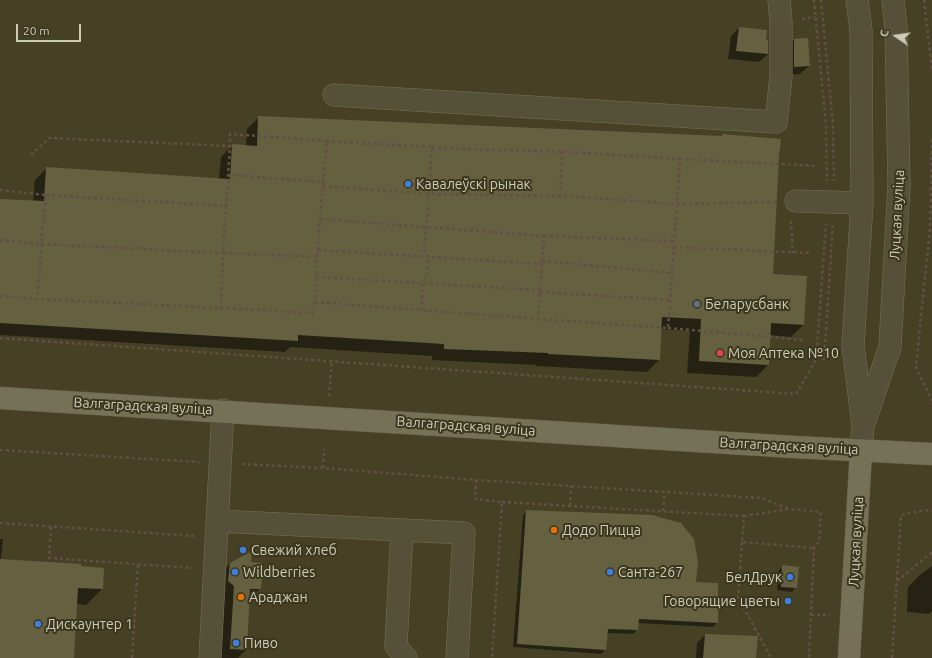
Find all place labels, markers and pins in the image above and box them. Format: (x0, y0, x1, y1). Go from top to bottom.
place label: Кавалеўскі рынак (416, 176, 531, 192)
marker: Кавалеўскі рынак (403, 179, 413, 189)
place label: Беларусбанк (705, 296, 789, 312)
marker: Беларусбанк (692, 299, 702, 309)
place label: Моя Аптека №10 (728, 345, 839, 361)
marker: Моя Аптека №10 (715, 348, 725, 358)
place label: Додо Пицца (562, 522, 641, 538)
marker: Додо Пицца (549, 525, 559, 535)
place label: Свежий хлеб (251, 542, 337, 558)
marker: Свежий хлеб (238, 545, 248, 555)
place label: Wildberries (243, 564, 315, 580)
place label: Санта-267 (618, 564, 683, 580)
marker: Wildberries (230, 567, 240, 577)
marker: Санта-267 (605, 567, 615, 577)
place label: БелДрук (726, 569, 782, 585)
marker: БелДрук (785, 572, 795, 582)
place label: Араджан (249, 589, 308, 605)
marker: Араджан (236, 592, 246, 602)
place label: Говорящие цветы (664, 593, 780, 609)
marker: Говорящие цветы (783, 596, 793, 606)
place label: Дискаунтер 1 (46, 616, 133, 632)
marker: Дискаунтер 1 (33, 619, 43, 629)
place label: Пиво (244, 635, 278, 651)
marker: Пиво (231, 638, 241, 648)

